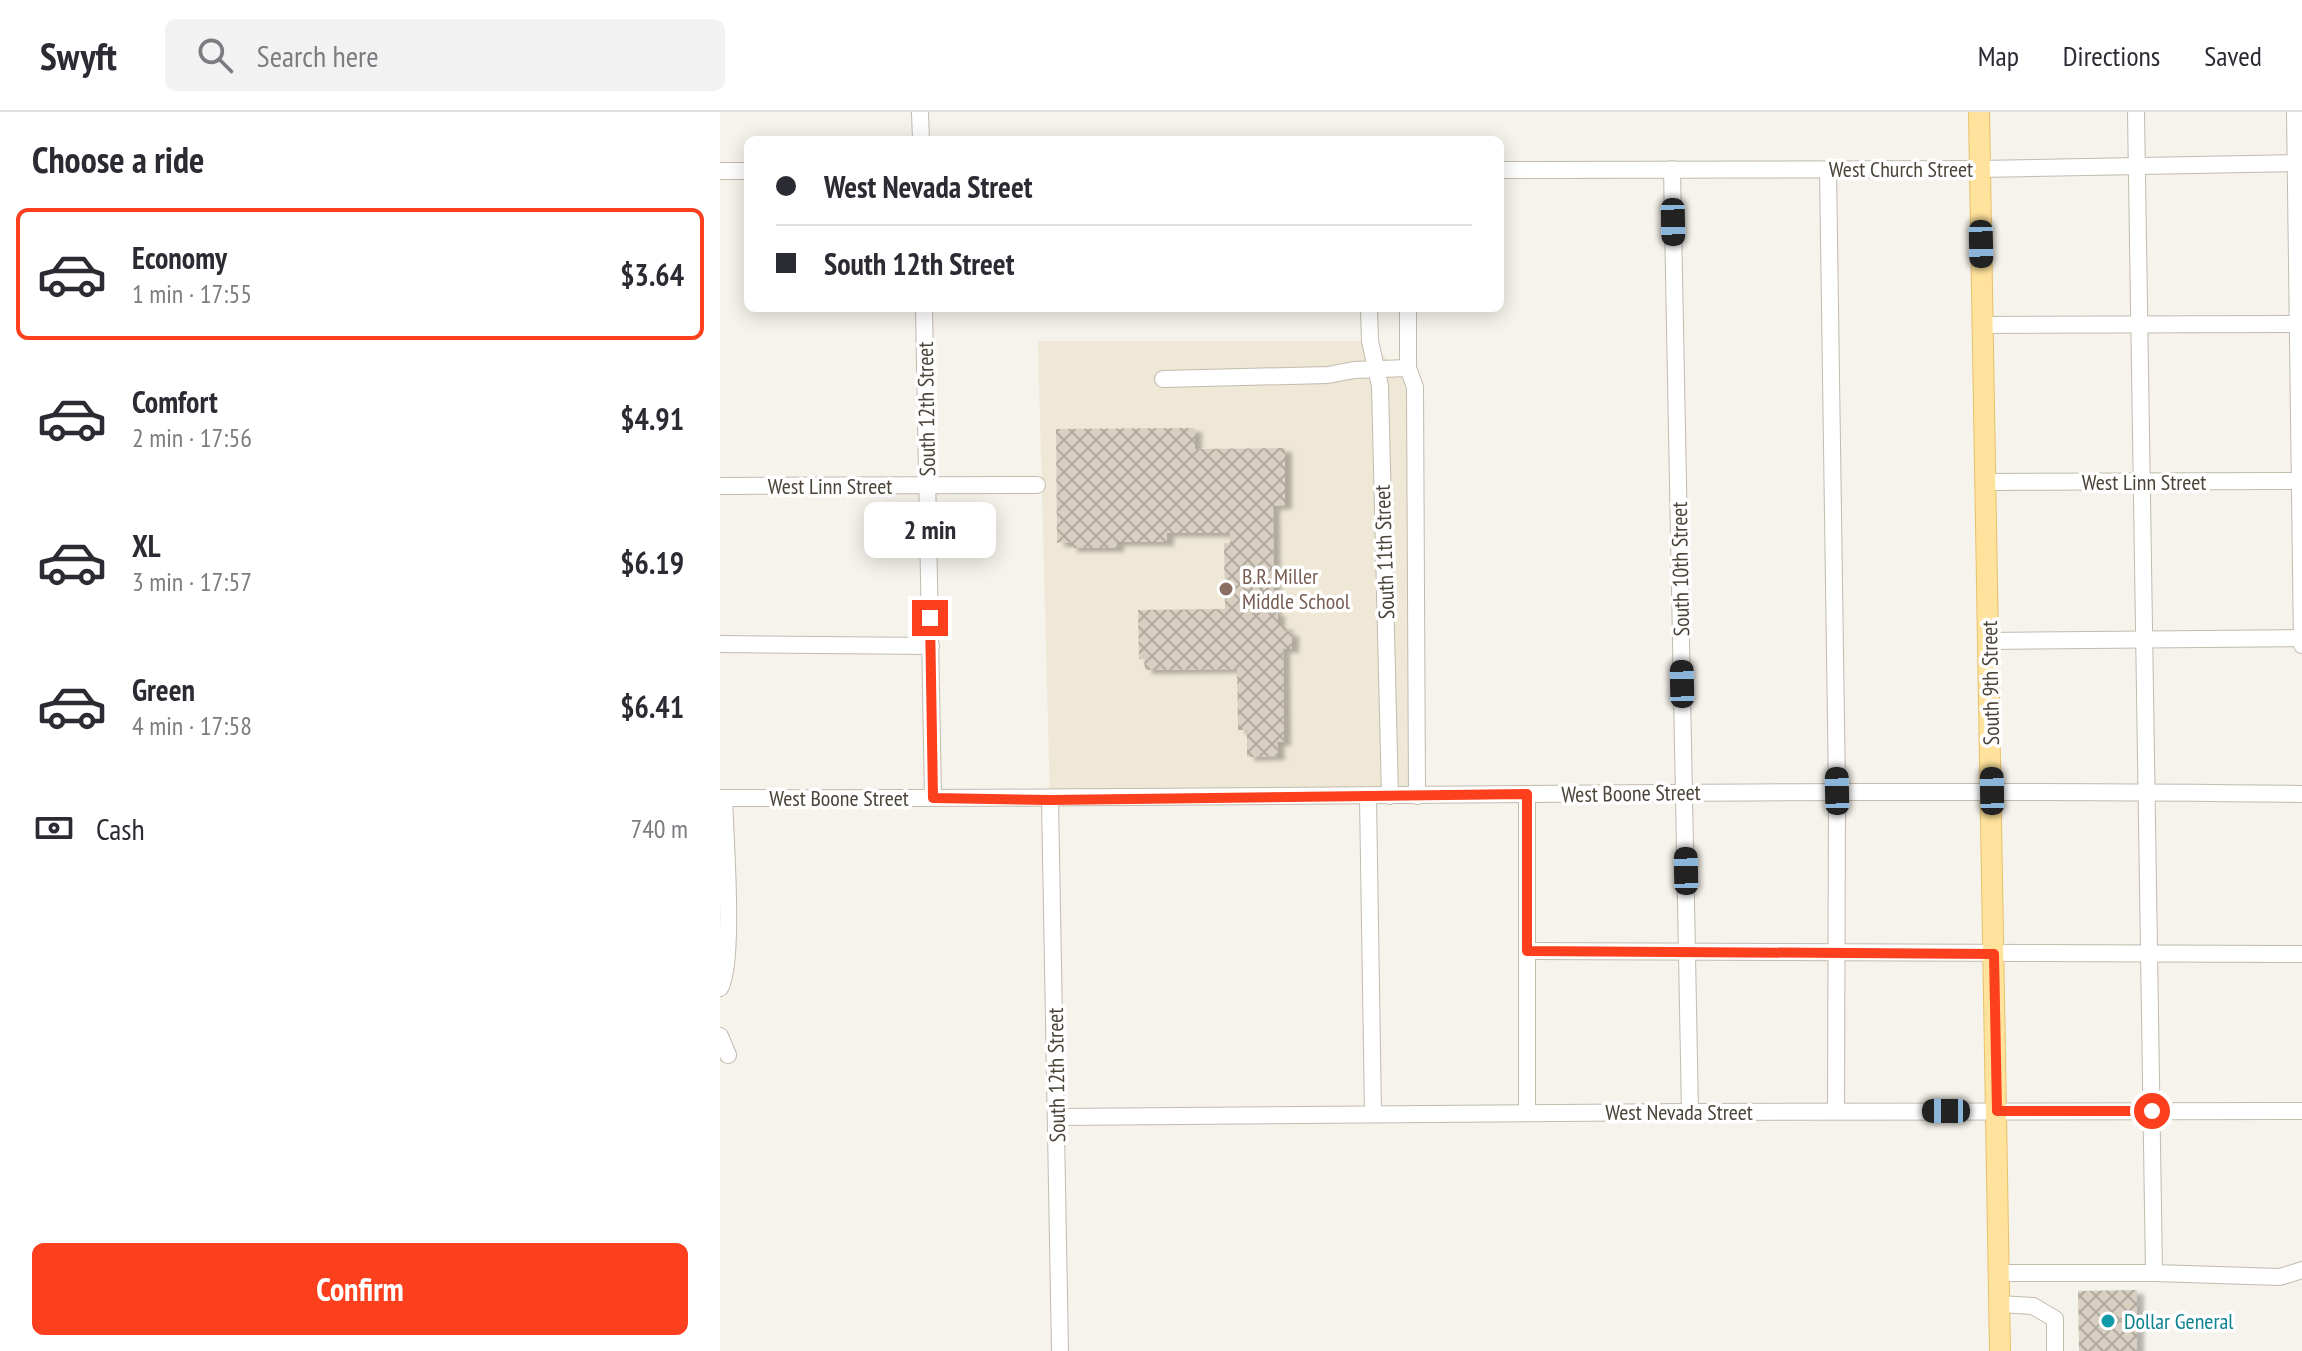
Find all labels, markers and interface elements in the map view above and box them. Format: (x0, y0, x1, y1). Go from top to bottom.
search box (165, 19, 725, 91)
text: Swyft (40, 31, 117, 80)
icon: search (193, 33, 237, 77)
text: Search here (257, 36, 379, 75)
text: Map (1978, 37, 2019, 74)
text: Directions (2063, 37, 2160, 74)
text: Saved (2204, 37, 2262, 74)
text: Choose a ride (32, 136, 204, 183)
street label: West Church Street (1829, 155, 1973, 183)
text: West Nevada Street (824, 167, 1032, 206)
car (1661, 198, 1685, 246)
car (1969, 220, 1993, 268)
icon: car (36, 238, 108, 310)
text: Economy (132, 238, 227, 277)
text: South 12th Street (824, 244, 1014, 283)
text: $3.64 (620, 255, 684, 294)
text: 1 min · 17:55 (132, 277, 252, 310)
street label: South 12th Street (911, 341, 941, 477)
icon: car (36, 382, 108, 454)
text: Comfort (132, 382, 218, 421)
text: $4.91 (620, 399, 684, 438)
text: 2 min · 17:56 (132, 421, 252, 454)
street label: West Linn Street (2082, 468, 2206, 496)
street label: West Linn Street (768, 472, 892, 500)
street label: South 11th Street (1368, 484, 1400, 620)
street label: South 10th Street (1665, 501, 1695, 637)
callout: 2 min (864, 502, 996, 558)
text: 2 min (904, 513, 956, 546)
icon: car (36, 526, 108, 598)
text: XL (132, 526, 161, 565)
text: $6.19 (620, 543, 684, 582)
place label: B.R. Miller Middle School (1242, 562, 1351, 615)
text: 3 min · 17:57 (132, 565, 252, 598)
marker: B.R. Miller Middle School (1217, 580, 1235, 598)
route end (912, 600, 948, 636)
street label: South 9th Street (1975, 620, 2005, 746)
car (1670, 660, 1694, 708)
icon: car (36, 670, 108, 742)
text: Green (132, 670, 195, 709)
text: $6.41 (620, 687, 684, 726)
text: 4 min · 17:58 (132, 709, 252, 742)
car (1825, 767, 1849, 815)
car (1980, 767, 2004, 815)
street label: West Boone Street (1561, 778, 1701, 808)
street label: West Boone Street (769, 784, 909, 812)
icon: cash (32, 806, 76, 850)
text: Cash (96, 809, 145, 848)
text: 740 m (630, 812, 688, 845)
car (1674, 847, 1698, 895)
street label: South 12th Street (1041, 1007, 1071, 1143)
route start (2134, 1093, 2170, 1129)
street label: West Nevada Street (1605, 1098, 1753, 1126)
car (1922, 1099, 1970, 1123)
button: Confirm (32, 1243, 688, 1335)
place label: Dollar General (2124, 1307, 2234, 1335)
marker: Dollar General (2099, 1312, 2117, 1330)

